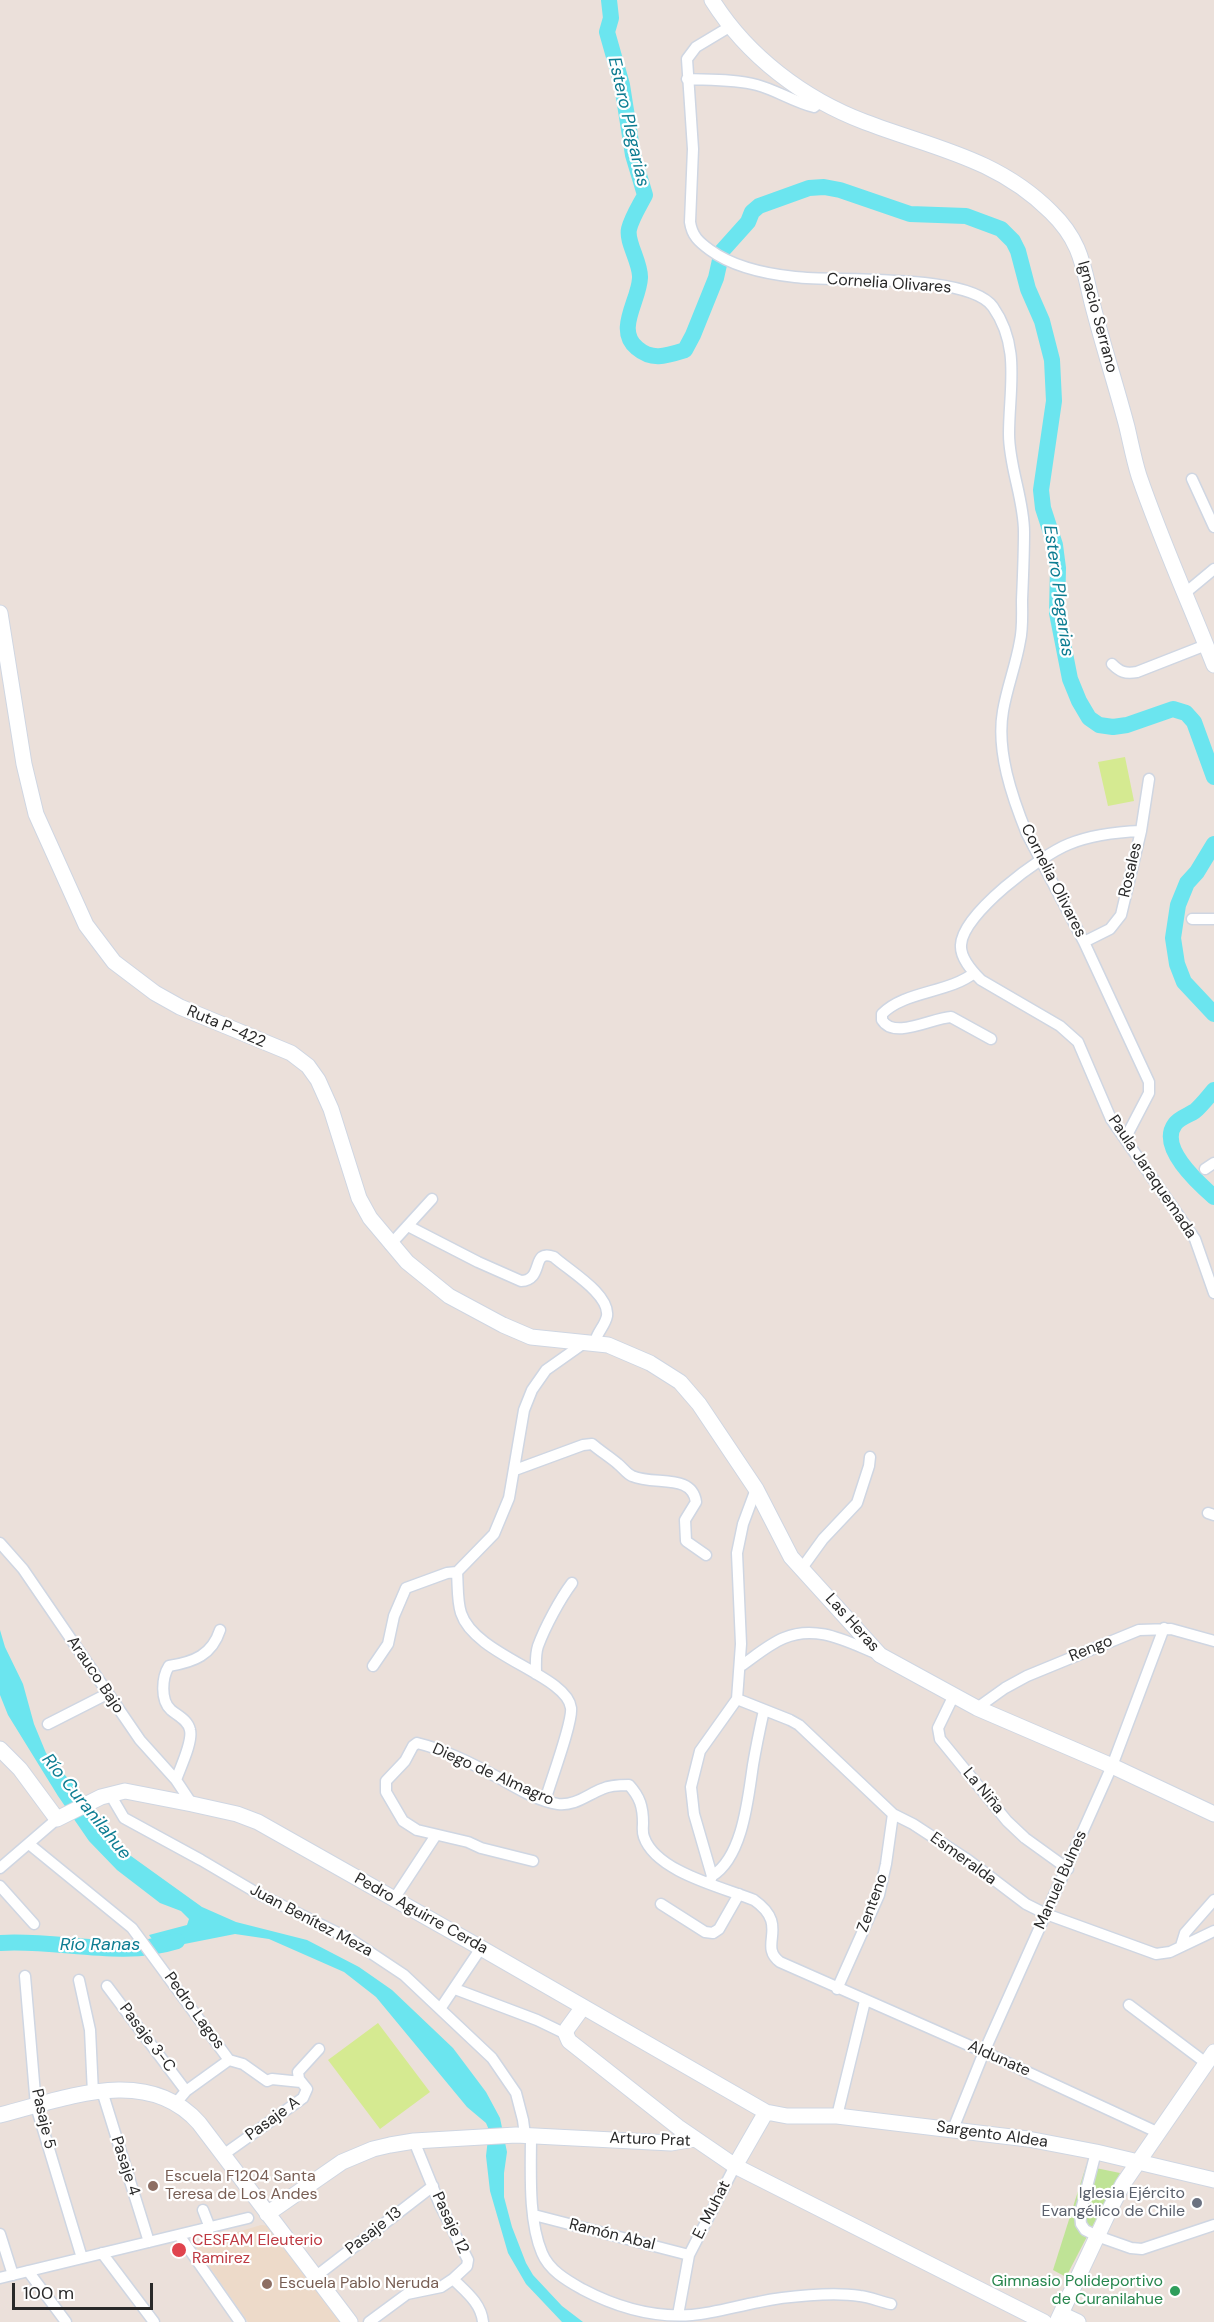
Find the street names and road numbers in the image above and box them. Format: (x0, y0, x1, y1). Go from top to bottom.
street label: Ignacio Serrano (1073, 259, 1121, 375)
street label: Cornelia Olivares (826, 270, 952, 298)
street label: Cornelia Olivares (1016, 821, 1090, 941)
street label: Rosales (1115, 841, 1147, 899)
street label: Ruta P-422 (184, 1002, 268, 1052)
street label: Paula Jaraquemada (1104, 1112, 1200, 1242)
street label: Las Heras (821, 1590, 883, 1656)
street label: Rengo (1066, 1632, 1116, 1666)
street label: Arauco Bajo (62, 1633, 128, 1717)
street label: Diego de Almagro (429, 1740, 557, 1810)
street label: La Niña (958, 1764, 1008, 1818)
street label: Manuel Bulnes (1031, 1828, 1091, 1932)
street label: Esmeralda (926, 1829, 1000, 1889)
street label: Pedro Aguirre Cerda (351, 1869, 491, 1959)
street label: Zenteno (854, 1871, 892, 1935)
street label: Juan Benítez Meza (246, 1881, 376, 1961)
street label: Pedro Lagos (160, 1969, 228, 2053)
street label: Pasaje 3-C (115, 2000, 179, 2076)
street label: Aldunate (965, 2037, 1033, 2081)
street label: Pasaje 5 (27, 2087, 59, 2151)
street label: Pasaje A (242, 2093, 304, 2145)
street label: Sargento Aldea (935, 2118, 1049, 2152)
street label: Arturo Prat (609, 2129, 691, 2151)
street label: Pasaje 4 (106, 2134, 144, 2198)
street label: E. Muhat (689, 2178, 735, 2242)
street label: Pasaje 12 (427, 2189, 473, 2257)
street label: Pasaje 13 (342, 2203, 406, 2259)
street label: Ramón Abal (567, 2215, 657, 2255)

